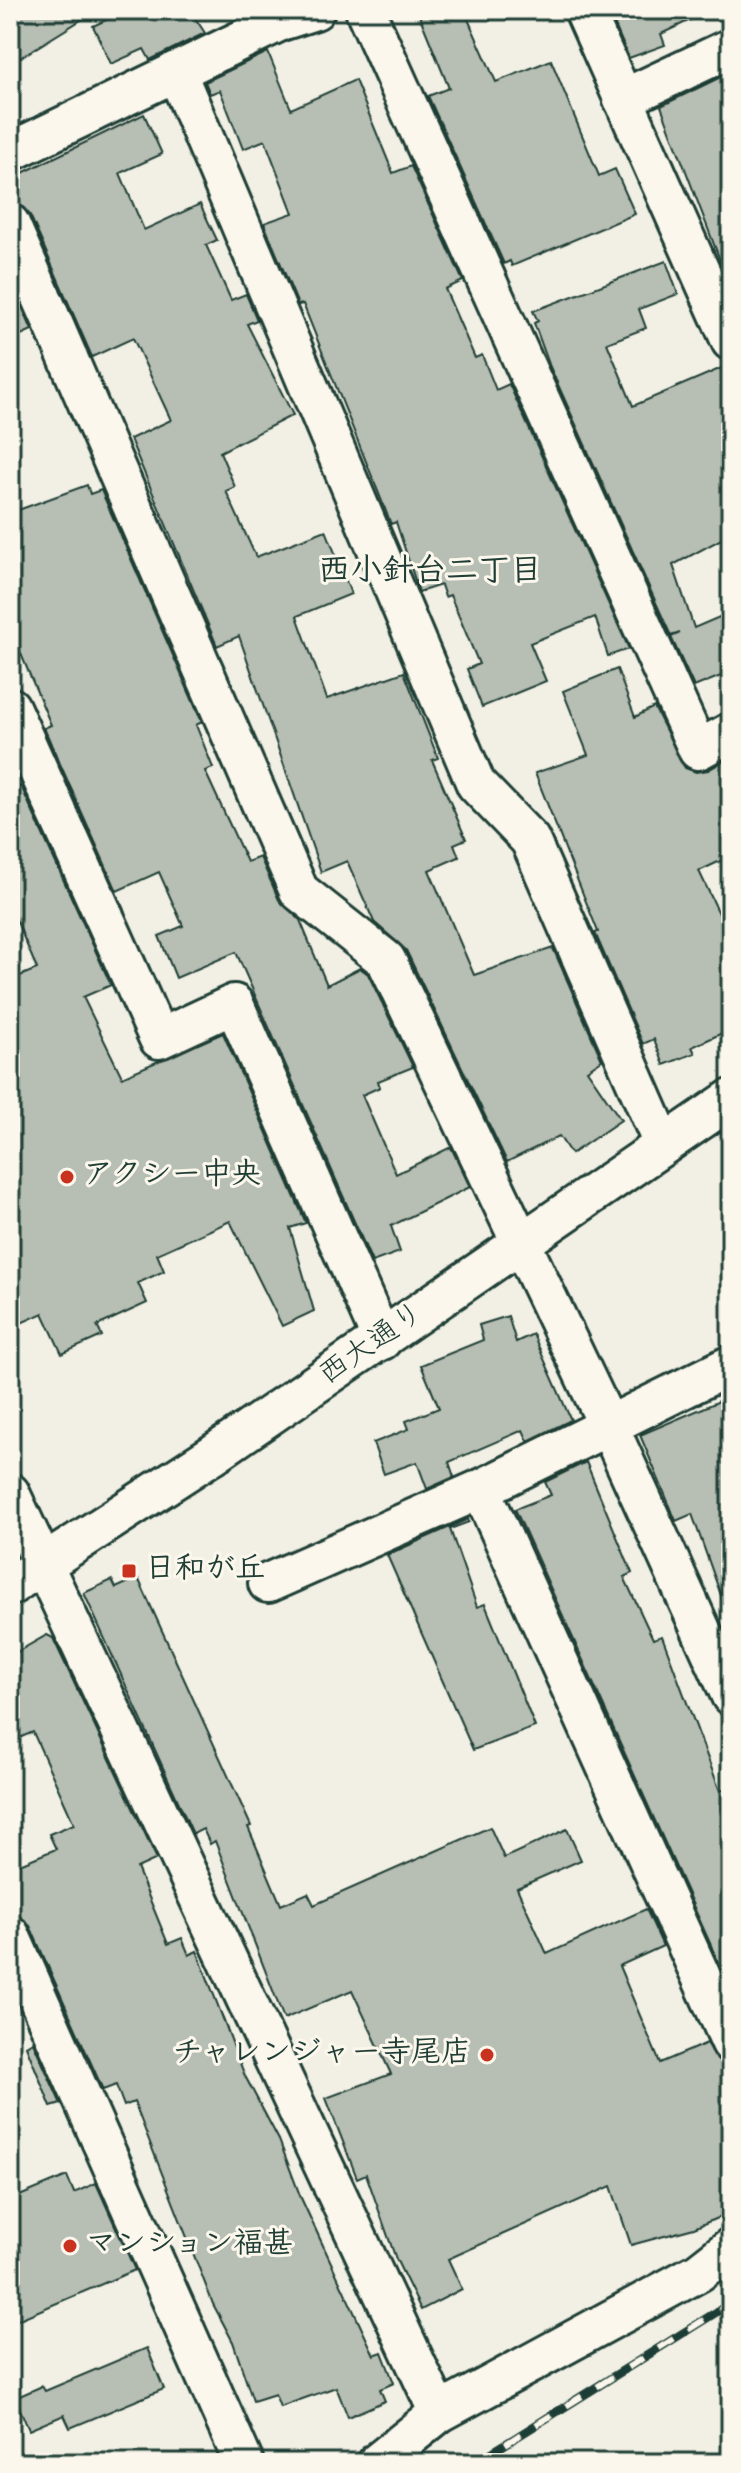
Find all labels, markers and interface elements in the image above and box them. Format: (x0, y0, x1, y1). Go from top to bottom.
district label: 西小針台二丁目 (318, 551, 542, 597)
place label: アクシー中央 (83, 1156, 261, 1199)
marker: アクシー中央 (58, 1168, 76, 1186)
street label: 西大通り (312, 1294, 434, 1398)
place label: 日和が丘 (145, 1550, 265, 1593)
marker: 日和が丘 (120, 1562, 138, 1580)
place label: チャレンジャー寺尾店 (172, 2034, 471, 2077)
marker: チャレンジャー寺尾店 (478, 2046, 496, 2064)
place label: マンション福甚 (86, 2225, 294, 2268)
marker: マンション福甚 (61, 2237, 79, 2255)

